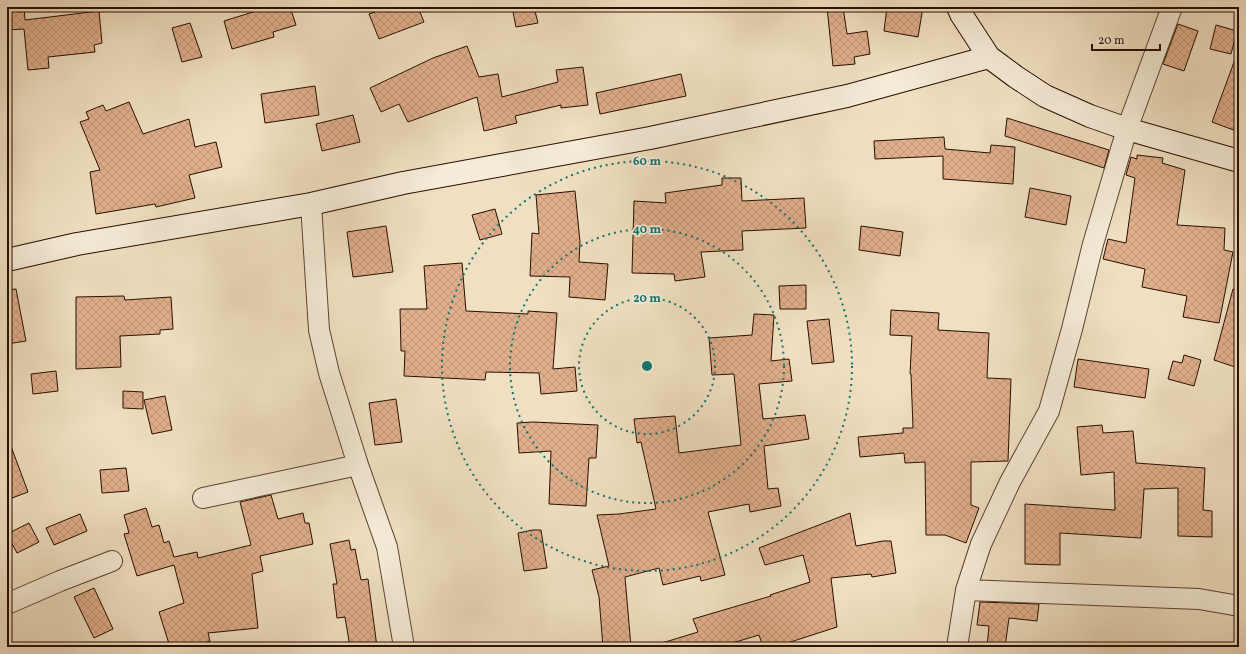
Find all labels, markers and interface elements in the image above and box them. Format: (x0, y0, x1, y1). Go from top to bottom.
scale bar (1092, 26, 1160, 52)
text: 20 m (1098, 33, 1125, 49)
text: 60 m (633, 154, 661, 170)
text: 40 m (633, 222, 662, 238)
text: 20 m (633, 291, 661, 307)
centre of rings (640, 359, 654, 373)

